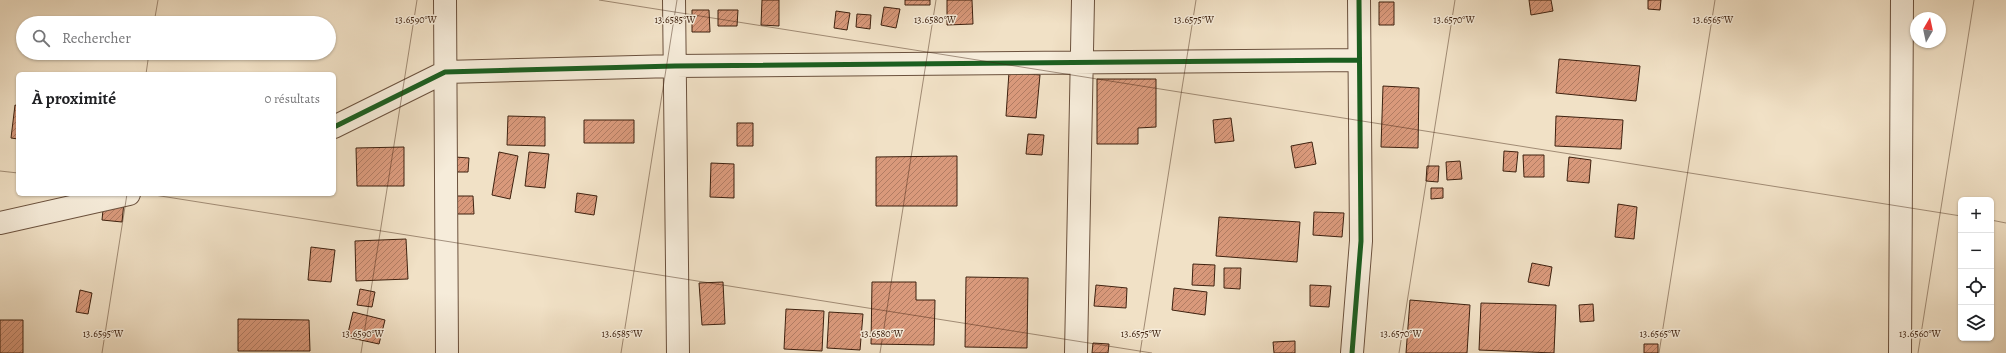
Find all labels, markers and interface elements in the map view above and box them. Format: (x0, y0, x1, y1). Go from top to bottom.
north arrow (1910, 12, 1946, 48)
text: 13.6590°W (395, 13, 438, 26)
text: 13.6585°W (654, 13, 696, 26)
text: 13.6580°W (914, 13, 957, 26)
text: 13.6575°W (1174, 13, 1215, 26)
text: 13.6570°W (1433, 13, 1475, 26)
text: 13.6565°W (1693, 13, 1734, 26)
search box (16, 16, 336, 60)
icon: search (30, 27, 52, 49)
text: Rechercher (62, 28, 131, 48)
text: À proximité (32, 87, 116, 110)
text: 0 résultats (265, 90, 320, 107)
map controls (1958, 197, 1994, 341)
button: + (1958, 197, 1994, 233)
button: − (1958, 233, 1994, 269)
button: locate (1958, 269, 1994, 305)
button: layers (1958, 305, 1994, 341)
text: 13.6595°W (83, 327, 124, 340)
text: 13.6590°W (342, 327, 385, 340)
text: 13.6585°W (601, 327, 643, 340)
text: 13.6580°W (861, 327, 904, 340)
text: 13.6575°W (1121, 327, 1162, 340)
text: 13.6570°W (1380, 327, 1422, 340)
text: 13.6565°W (1640, 327, 1681, 340)
text: 13.6560°W (1899, 327, 1942, 340)

